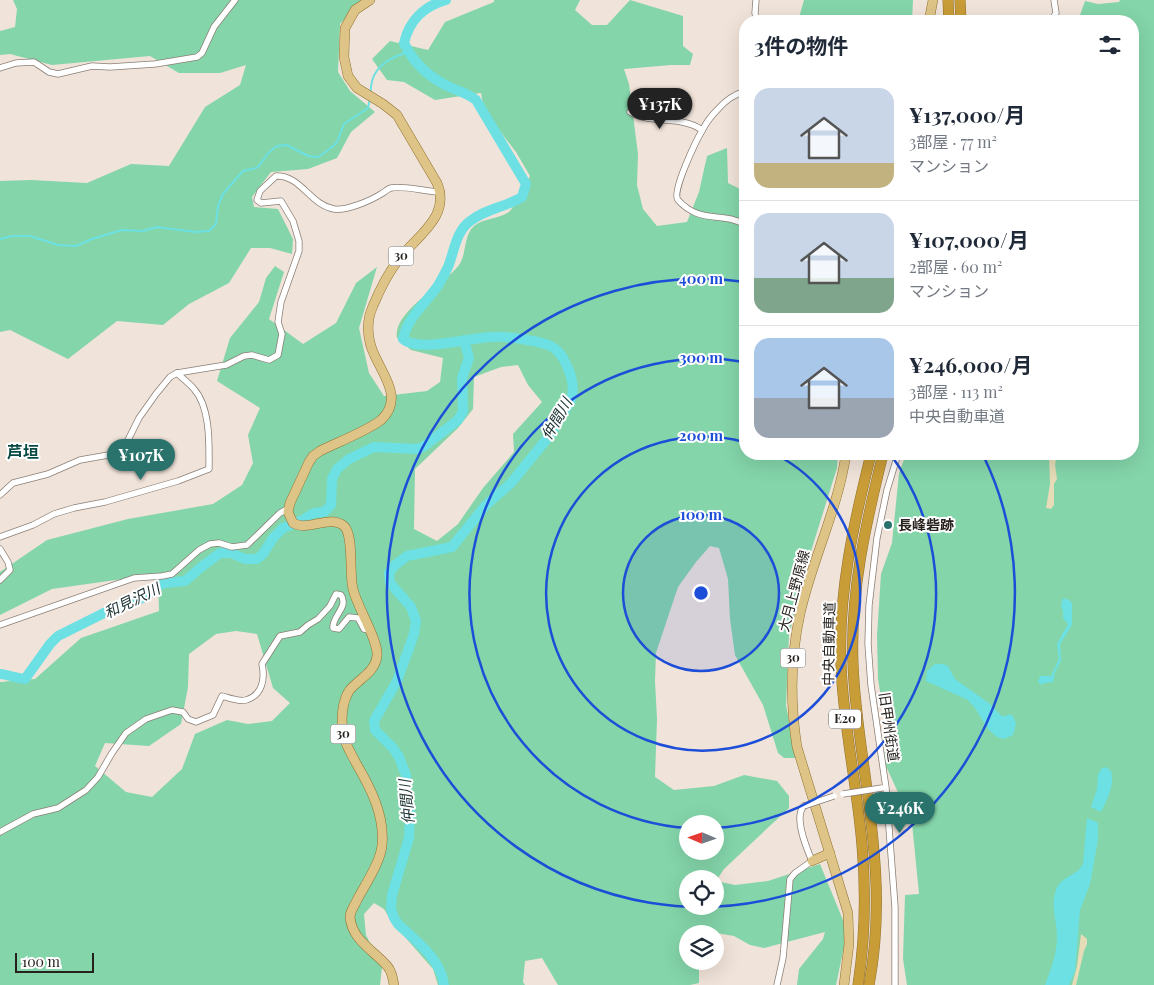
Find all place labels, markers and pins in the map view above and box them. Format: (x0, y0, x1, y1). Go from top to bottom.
pin: ¥137K (625, 88, 695, 130)
pin: ¥107K (106, 438, 176, 481)
place label: 長峰砦跡 (898, 515, 954, 534)
marker: 長峰砦跡 (882, 519, 894, 531)
centre of rings (692, 584, 710, 602)
pin: ¥246K (865, 792, 935, 834)

